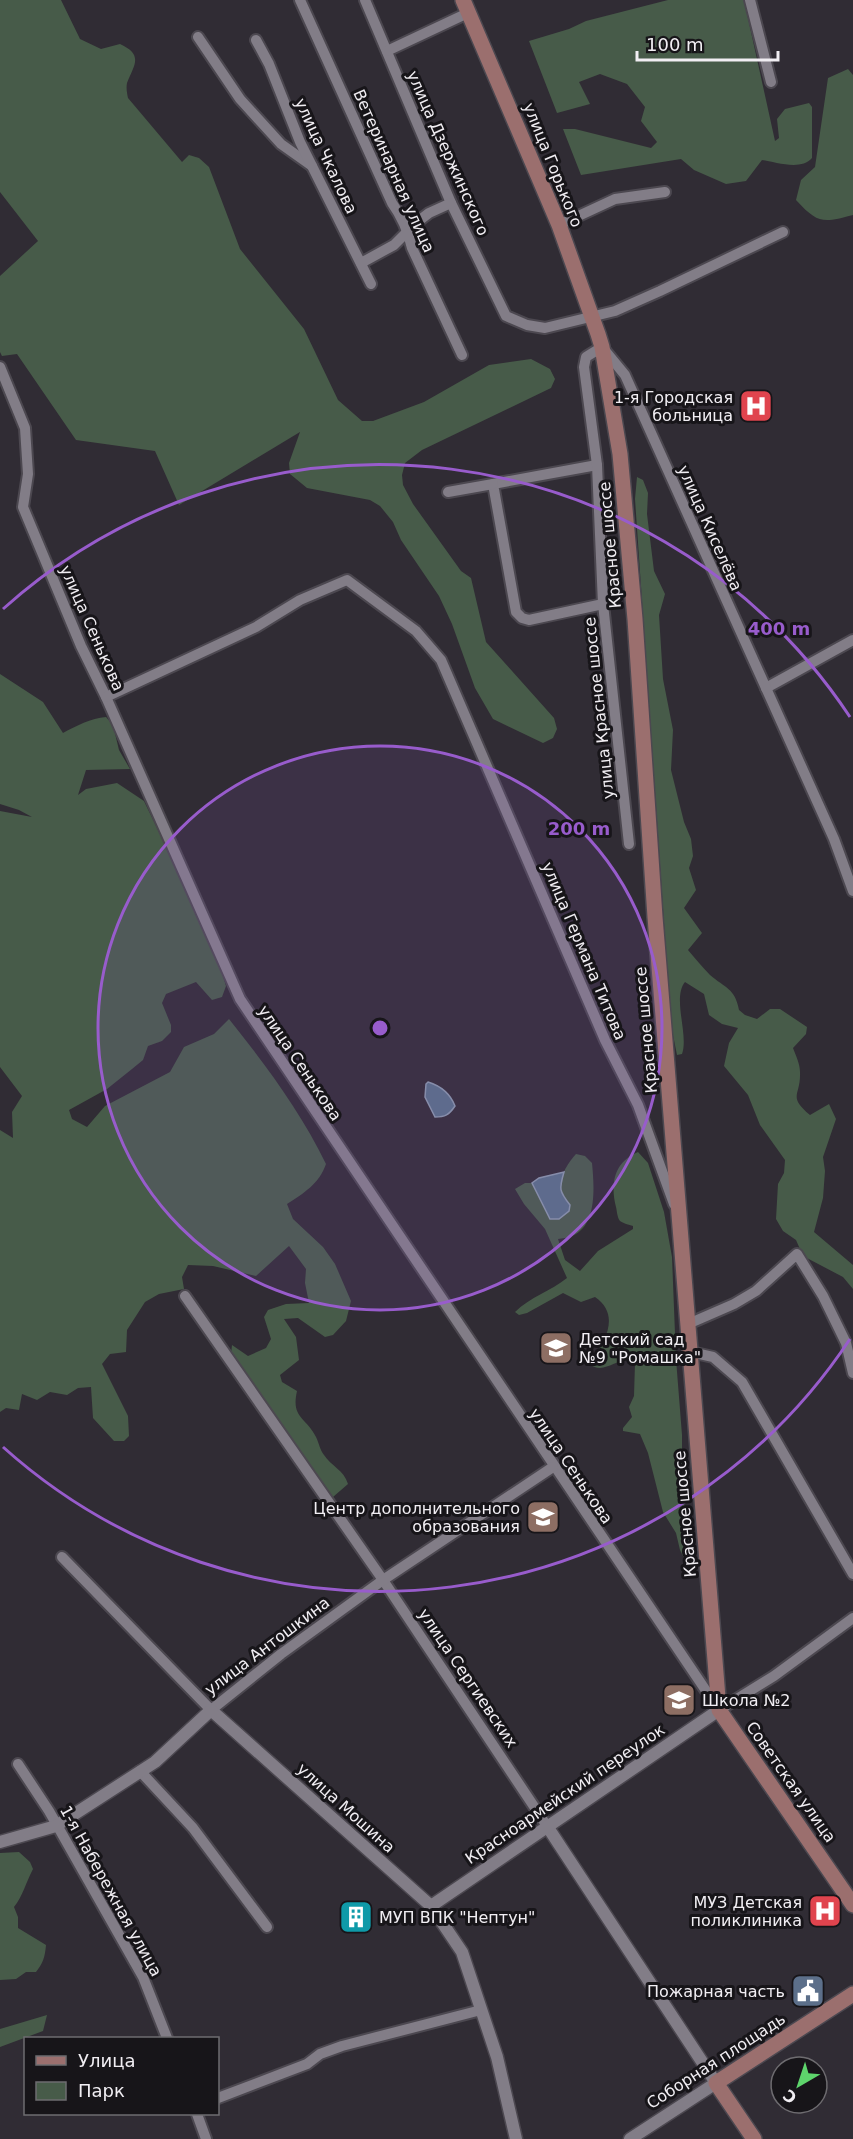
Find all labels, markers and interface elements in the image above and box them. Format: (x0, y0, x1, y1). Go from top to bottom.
scale bar (637, 24, 778, 62)
text: 100 m (646, 34, 704, 55)
street label: улица Дзержинского (403, 68, 493, 238)
street label: Ветеринарная улица (349, 86, 439, 256)
street label: улица Чкалова (291, 95, 361, 217)
street label: улица Горького (519, 100, 587, 230)
place label: 1-я Городская больница (614, 388, 733, 425)
hospital icon: 1-я Городская больница (738, 388, 774, 424)
street label: улица Киселёва (674, 462, 746, 594)
street label: Красное шоссе (595, 481, 625, 609)
street label: улица Сенькова (56, 562, 128, 694)
street label: улица Красное шоссе (580, 616, 618, 800)
text: 400 m (748, 618, 810, 639)
text: 200 m (548, 818, 610, 839)
street label: улица Германа Титова (538, 859, 630, 1043)
street label: Красное шоссе (631, 966, 661, 1094)
street label: улица Сенькова (254, 1002, 346, 1124)
centre of rings (370, 1018, 390, 1038)
school or university icon: Детский сад №9 "Ромашка" (538, 1330, 574, 1366)
place label: Детский сад №9 "Ромашка" (579, 1330, 701, 1367)
street label: улица Сенькова (525, 1405, 617, 1527)
street label: Красное шоссе (670, 1450, 700, 1578)
place label: Центр дополнительного образования (313, 1499, 520, 1536)
school or university icon: Центр дополнительного образования (525, 1499, 561, 1535)
street label: улица Антошкина (201, 1593, 333, 1699)
street label: улица Сергиевских (414, 1605, 522, 1751)
school or university icon: Школа №2 (661, 1682, 697, 1718)
place label: Школа №2 (702, 1691, 791, 1710)
street label: Советская улица (742, 1718, 840, 1846)
street label: Красноармейский переулок (462, 1720, 669, 1868)
street label: улица Мошина (293, 1759, 399, 1857)
street label: 1-я Набережная улица (56, 1802, 166, 1980)
place label: МУЗ Детская поликлиника (691, 1893, 802, 1930)
hospital icon: МУЗ Детская поликлиника (807, 1893, 843, 1929)
building icon: МУП ВПК "Нептун" (338, 1899, 374, 1935)
place label: МУП ВПК "Нептун" (379, 1908, 535, 1927)
public building icon: Пожарная часть (790, 1973, 826, 2009)
place label: Пожарная часть (647, 1982, 785, 2001)
street label: Соборная площадь (643, 2009, 789, 2113)
legend (24, 2037, 219, 2115)
text: Улица (78, 2050, 135, 2071)
north arrow (769, 2055, 829, 2115)
text: Парк (78, 2080, 125, 2101)

